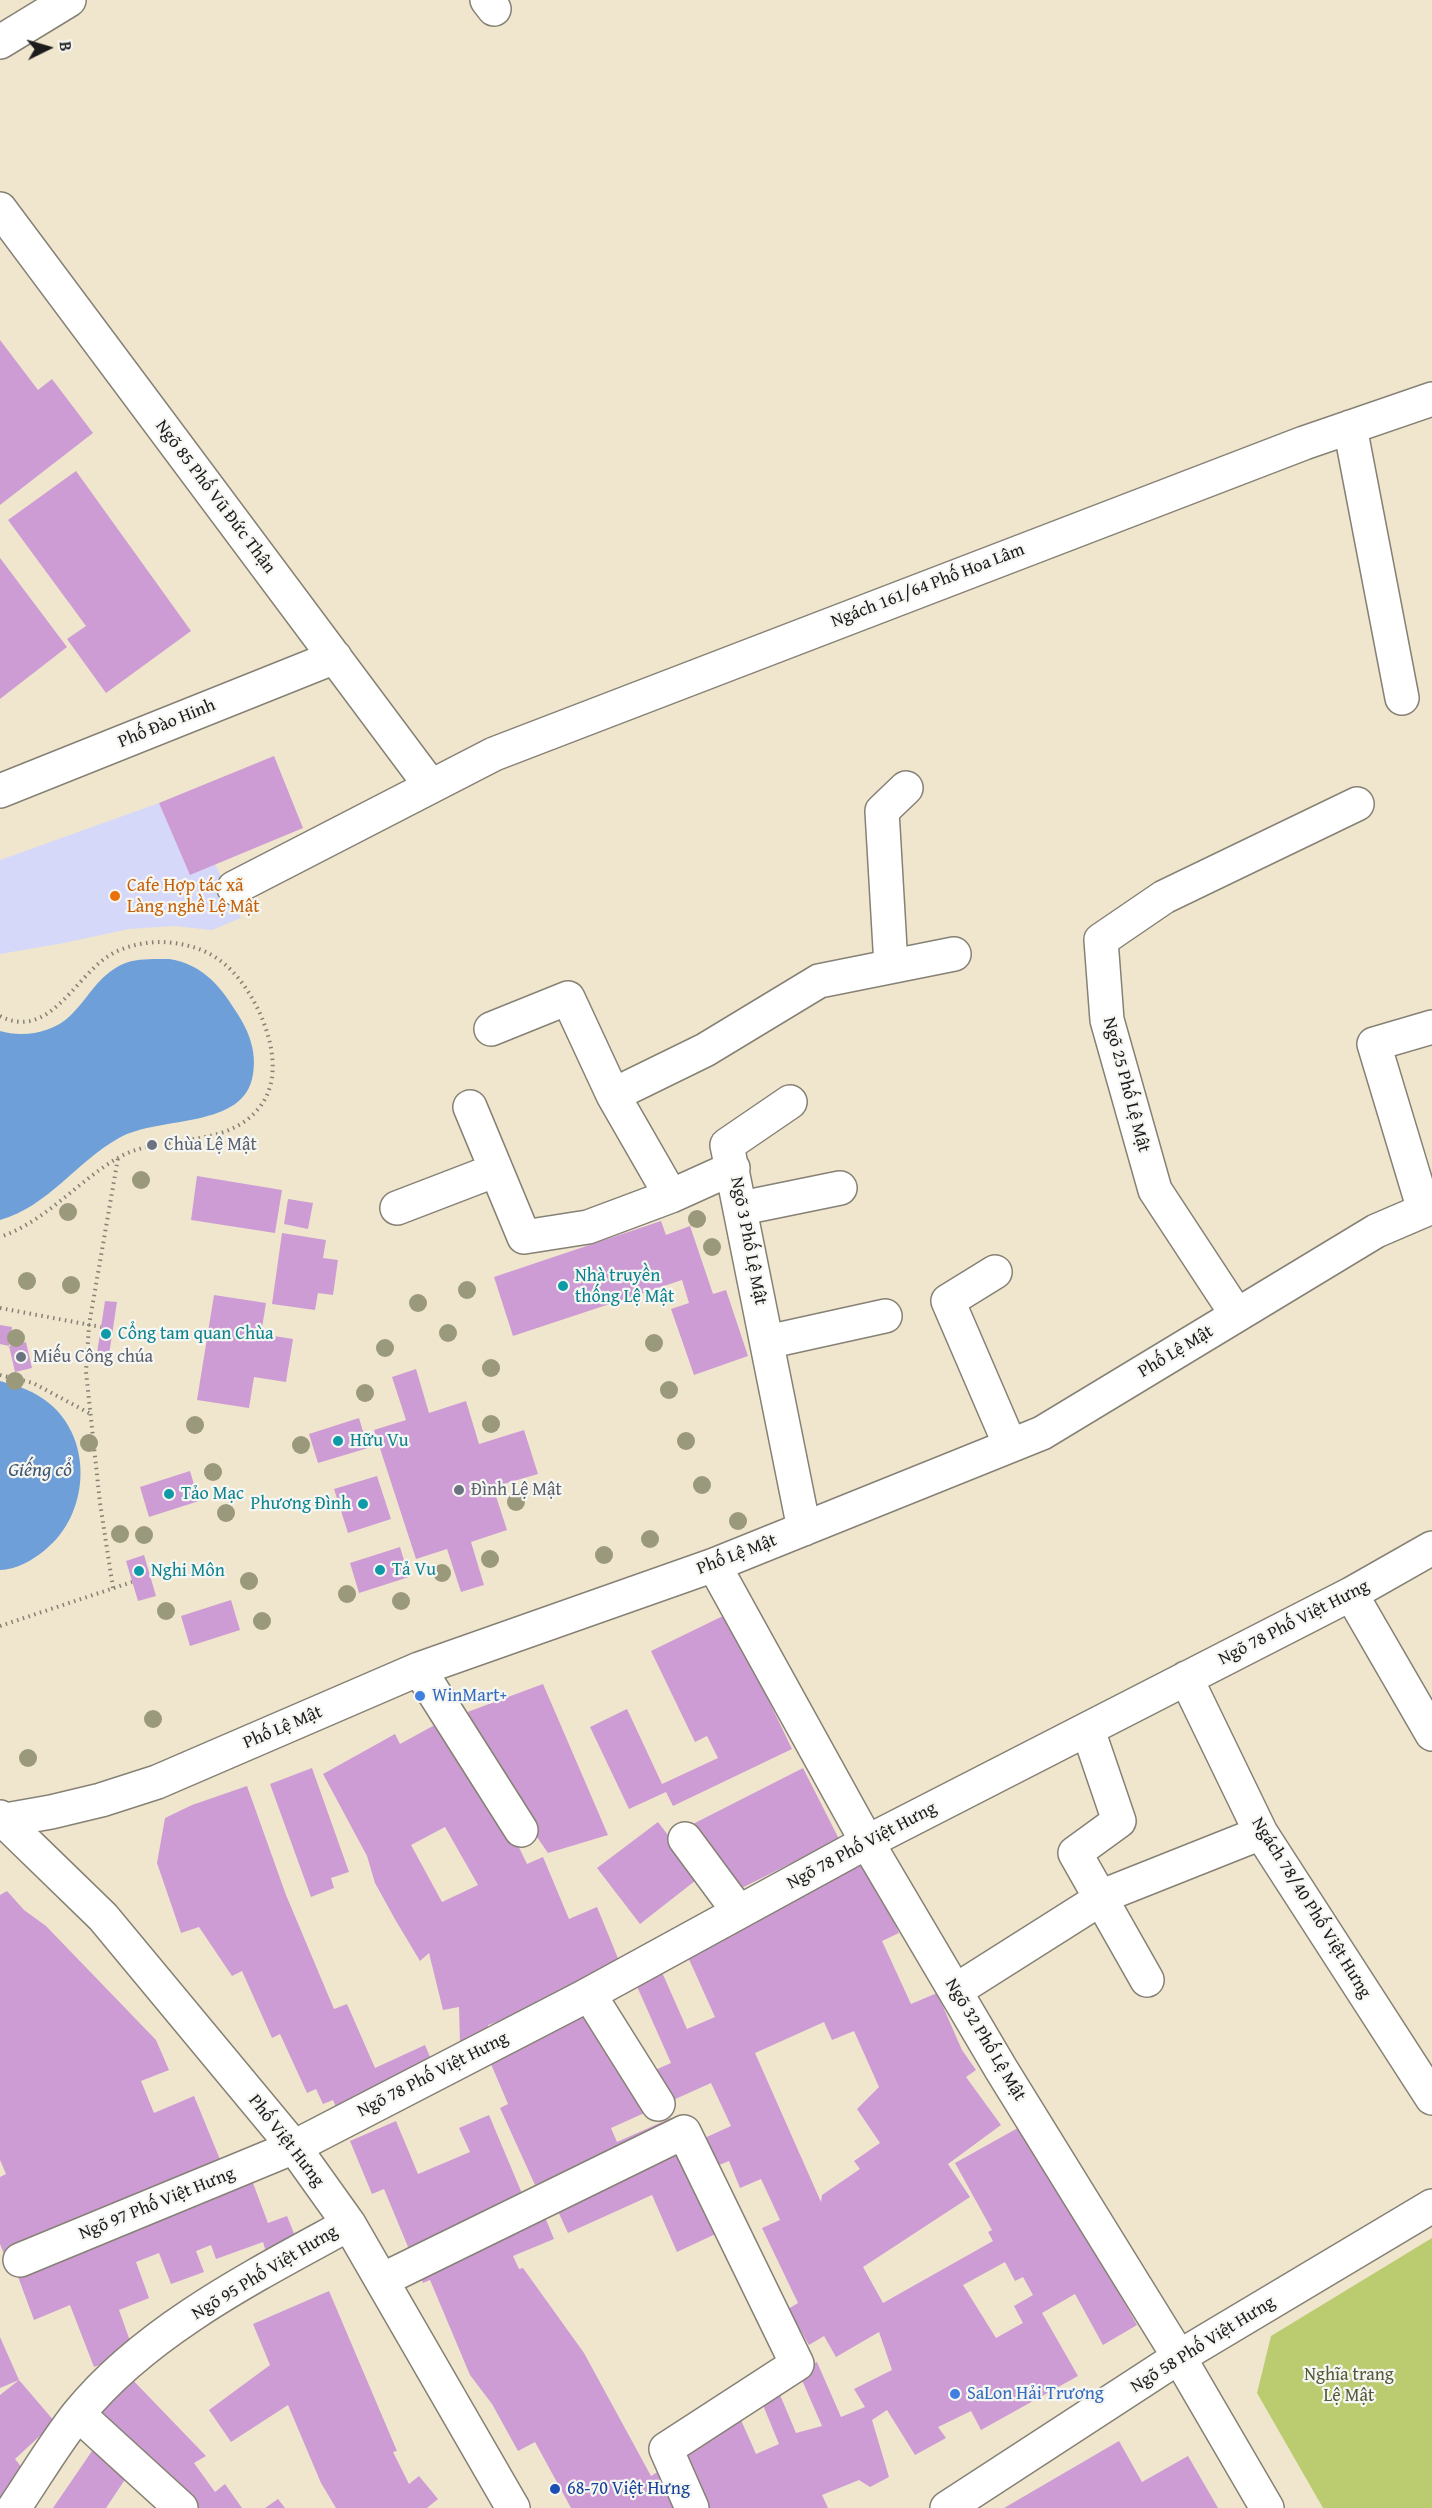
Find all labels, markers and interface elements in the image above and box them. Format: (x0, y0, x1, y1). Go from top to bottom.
north arrow (18, 18, 78, 78)
text: B (54, 40, 78, 52)
street label: Ngõ 85 Phố Vũ Đức Thận (150, 416, 280, 578)
street label: Ngách 161/64 Phố Hoa Lâm (828, 539, 1028, 633)
street label: Phố Đào Hinh (115, 695, 219, 753)
place label: Cafe Hợp tác xã Làng nghề Lệ Mật (127, 875, 260, 918)
marker: Cafe Hợp tác xã Làng nghề Lệ Mật (108, 889, 122, 903)
street label: Ngõ 25 Phố Lệ Mật (1098, 1015, 1154, 1155)
place label: Chùa Lệ Mật (164, 1134, 257, 1156)
marker: Chùa Lệ Mật (145, 1138, 159, 1152)
street label: Ngõ 3 Phố Lệ Mật (725, 1175, 771, 1307)
place label: Nhà truyền thống Lệ Mật (575, 1265, 674, 1308)
marker: Nhà truyền thống Lệ Mật (556, 1279, 570, 1293)
street label: Phố Lệ Mật (1135, 1321, 1217, 1383)
place label: Cổng tam quan Chùa (118, 1323, 273, 1345)
marker: Cổng tam quan Chùa (99, 1327, 113, 1341)
place label: Miếu Công chúa (33, 1346, 153, 1368)
marker: Miếu Công chúa (14, 1350, 28, 1364)
place label: Hữu Vu (350, 1430, 409, 1452)
marker: Hữu Vu (331, 1434, 345, 1448)
water label: Giếng cổ (8, 1459, 72, 1483)
place label: Đình Lệ Mật (471, 1479, 562, 1501)
place label: Tảo Mạc (181, 1483, 244, 1505)
marker: Đình Lệ Mật (452, 1483, 466, 1497)
marker: Tảo Mạc (162, 1487, 176, 1501)
place label: Phương Đình (251, 1493, 351, 1515)
marker: Phương Đình (356, 1497, 370, 1511)
street label: Phố Lệ Mật (694, 1530, 780, 1580)
place label: Tả Vu (392, 1559, 436, 1581)
place label: Nghi Môn (151, 1560, 225, 1582)
marker: Tả Vu (373, 1563, 387, 1577)
marker: Nghi Môn (132, 1564, 146, 1578)
street label: Ngõ 78 Phố Việt Hưng (1215, 1576, 1373, 1670)
place label: WinMart+ (432, 1685, 507, 1707)
marker: WinMart+ (413, 1689, 427, 1703)
street label: Phố Lệ Mật (240, 1702, 326, 1754)
street label: Ngõ 78 Phố Việt Hưng (784, 1797, 940, 1895)
street label: Ngách 78/40 Phố Việt Hưng (1246, 1814, 1376, 2002)
street label: Ngõ 32 Phố Lệ Mật (940, 1975, 1030, 2105)
street label: Ngõ 78 Phố Việt Hưng (354, 2028, 512, 2122)
street label: Phố Việt Hưng (243, 2091, 329, 2191)
street label: Ngõ 97 Phố Việt Hưng (76, 2163, 238, 2245)
street label: Ngõ 95 Phố Việt Hưng (188, 2221, 342, 2325)
street label: Ngõ 58 Phố Việt Hưng (1127, 2292, 1279, 2398)
park label: Nghĩa trang Lệ Mật (1304, 2364, 1394, 2406)
place label: SaLon Hải Trương (967, 2383, 1104, 2405)
marker: SaLon Hải Trương (948, 2387, 962, 2401)
place label: 68-70 Việt Hưng (567, 2478, 690, 2500)
marker: 68-70 Việt Hưng (548, 2482, 562, 2496)

